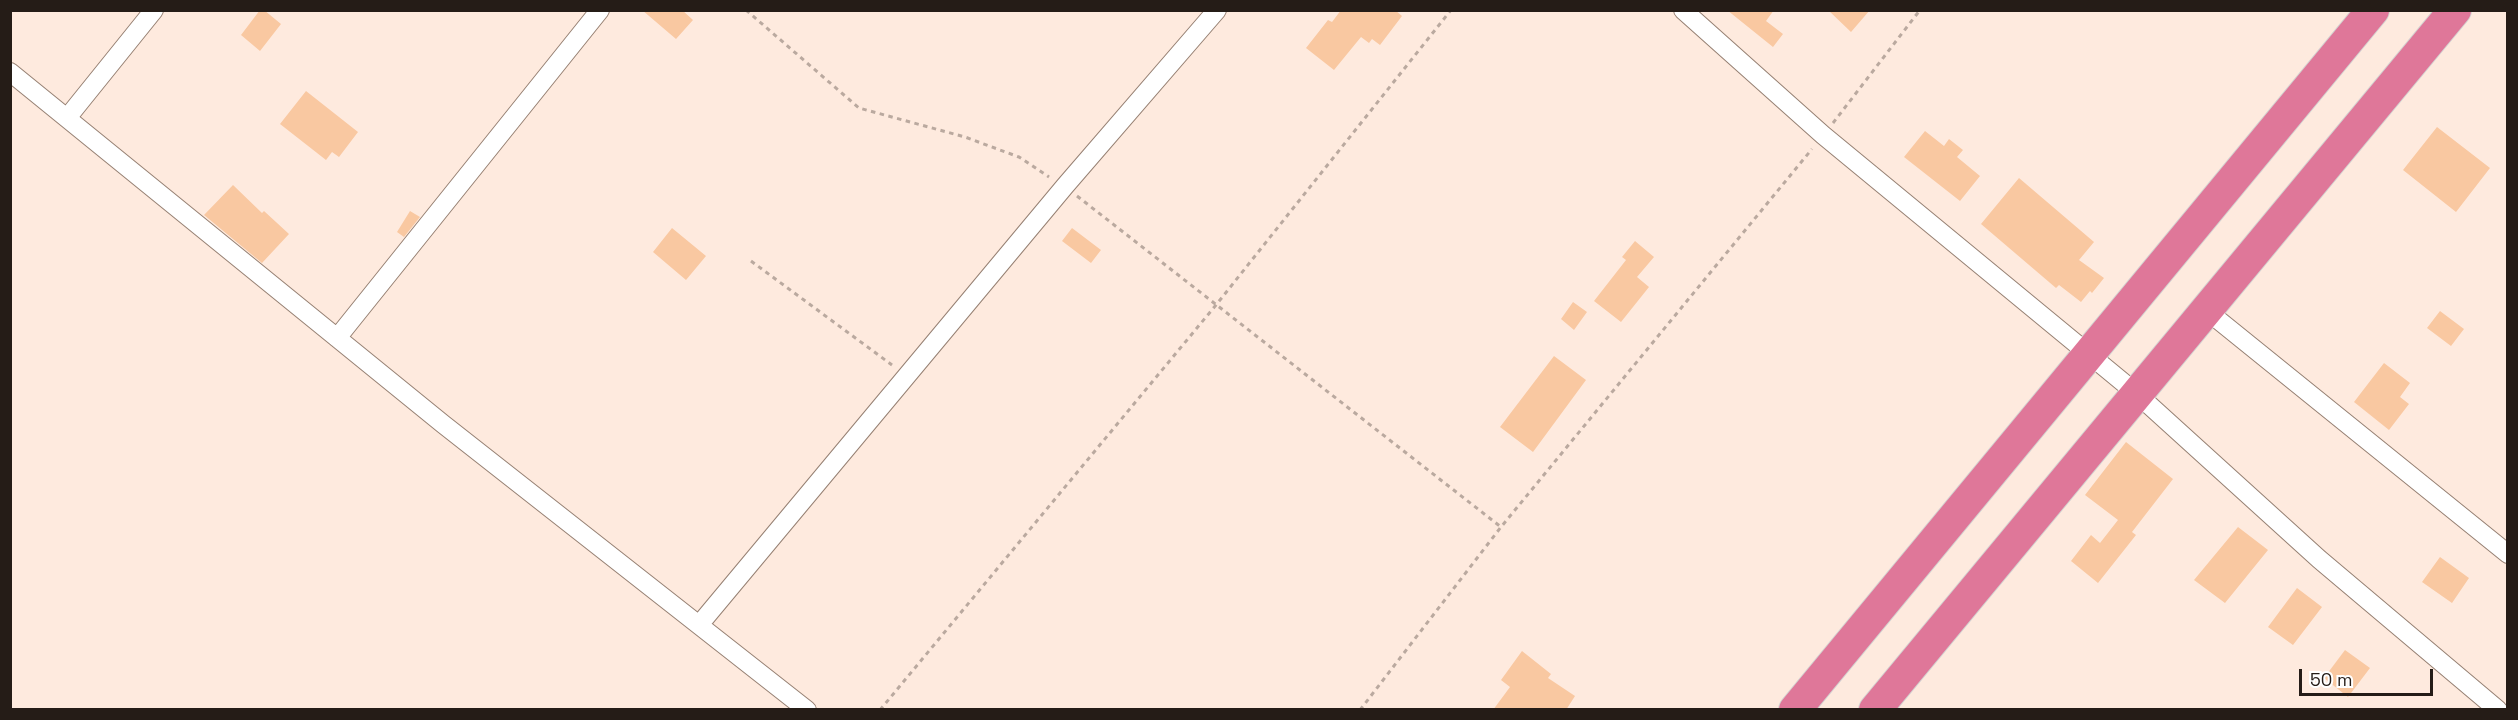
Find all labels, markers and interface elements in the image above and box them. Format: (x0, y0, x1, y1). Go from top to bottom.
scale bar (2302, 657, 2436, 695)
text: 50 m (2310, 668, 2352, 691)

